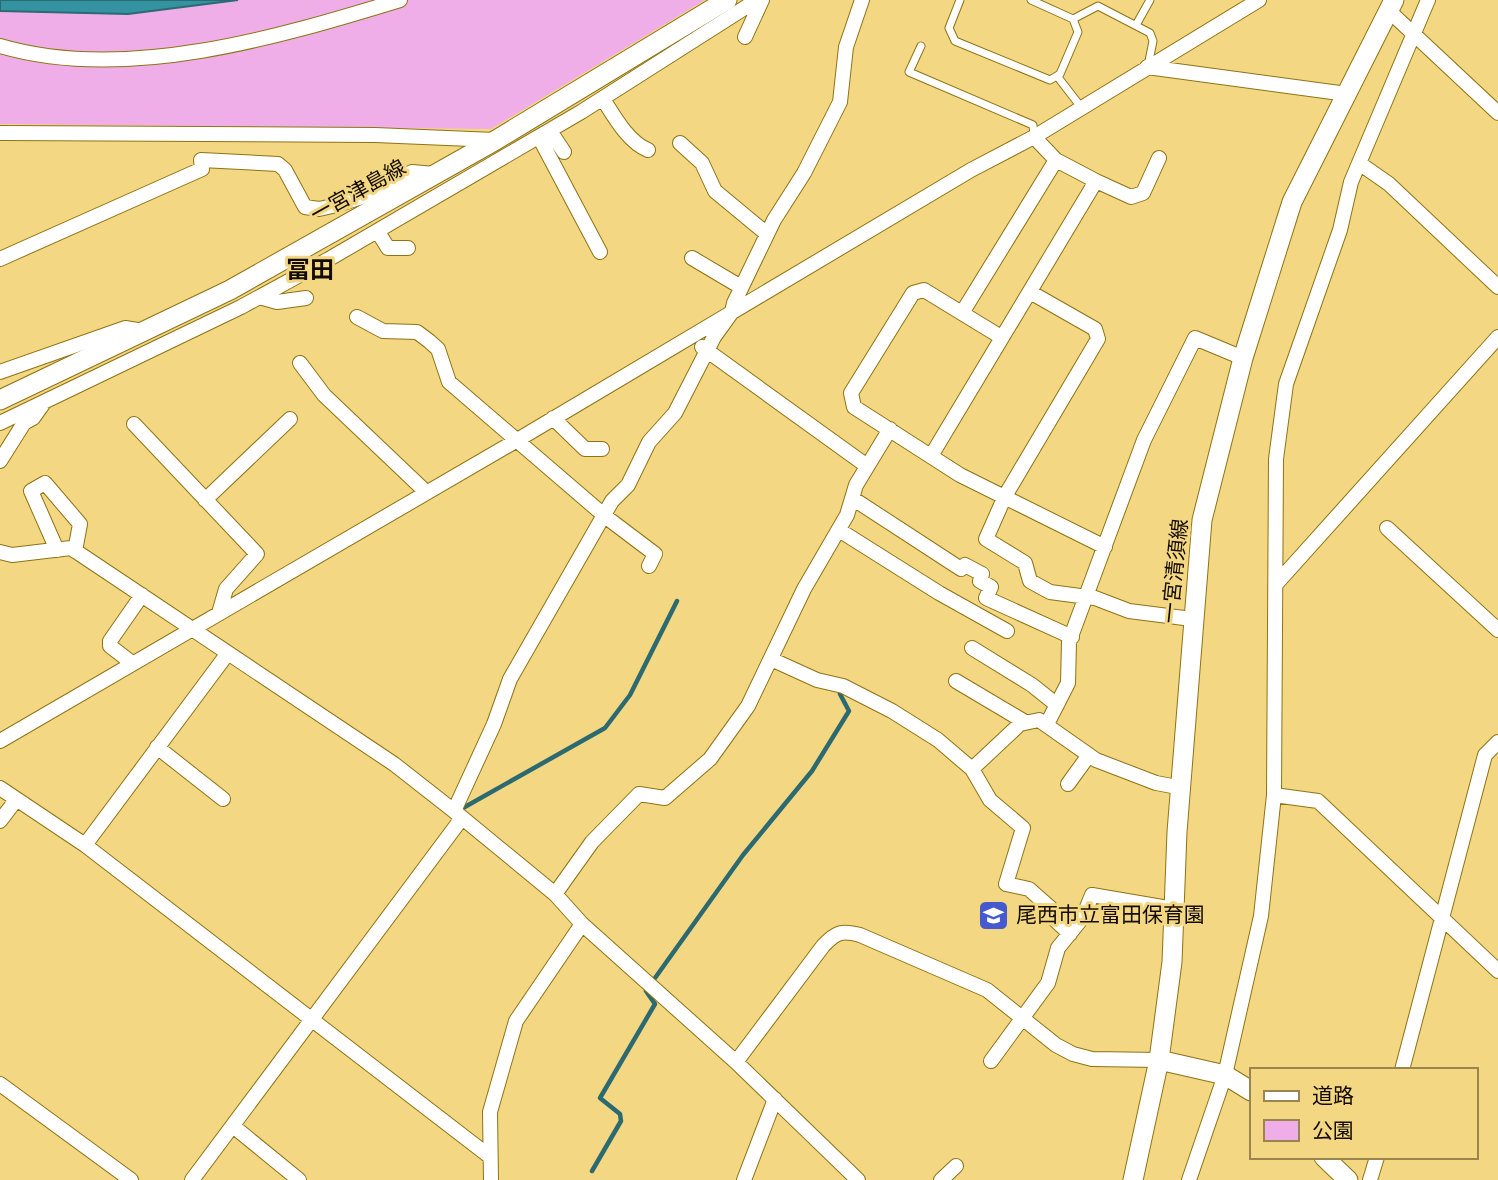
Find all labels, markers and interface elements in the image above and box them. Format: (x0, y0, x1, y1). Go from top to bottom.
street label: 一宮津島線 (305, 152, 410, 228)
district label: 冨田 (286, 253, 334, 285)
street label: 一宮清須線 (1155, 517, 1193, 625)
school or university icon: 尾西市立富田保育園 (976, 898, 1010, 932)
place label: 尾西市立富田保育園 (1016, 900, 1205, 928)
legend (1250, 1068, 1477, 1159)
text: 道路 (1312, 1081, 1354, 1109)
text: 公園 (1312, 1116, 1354, 1144)

